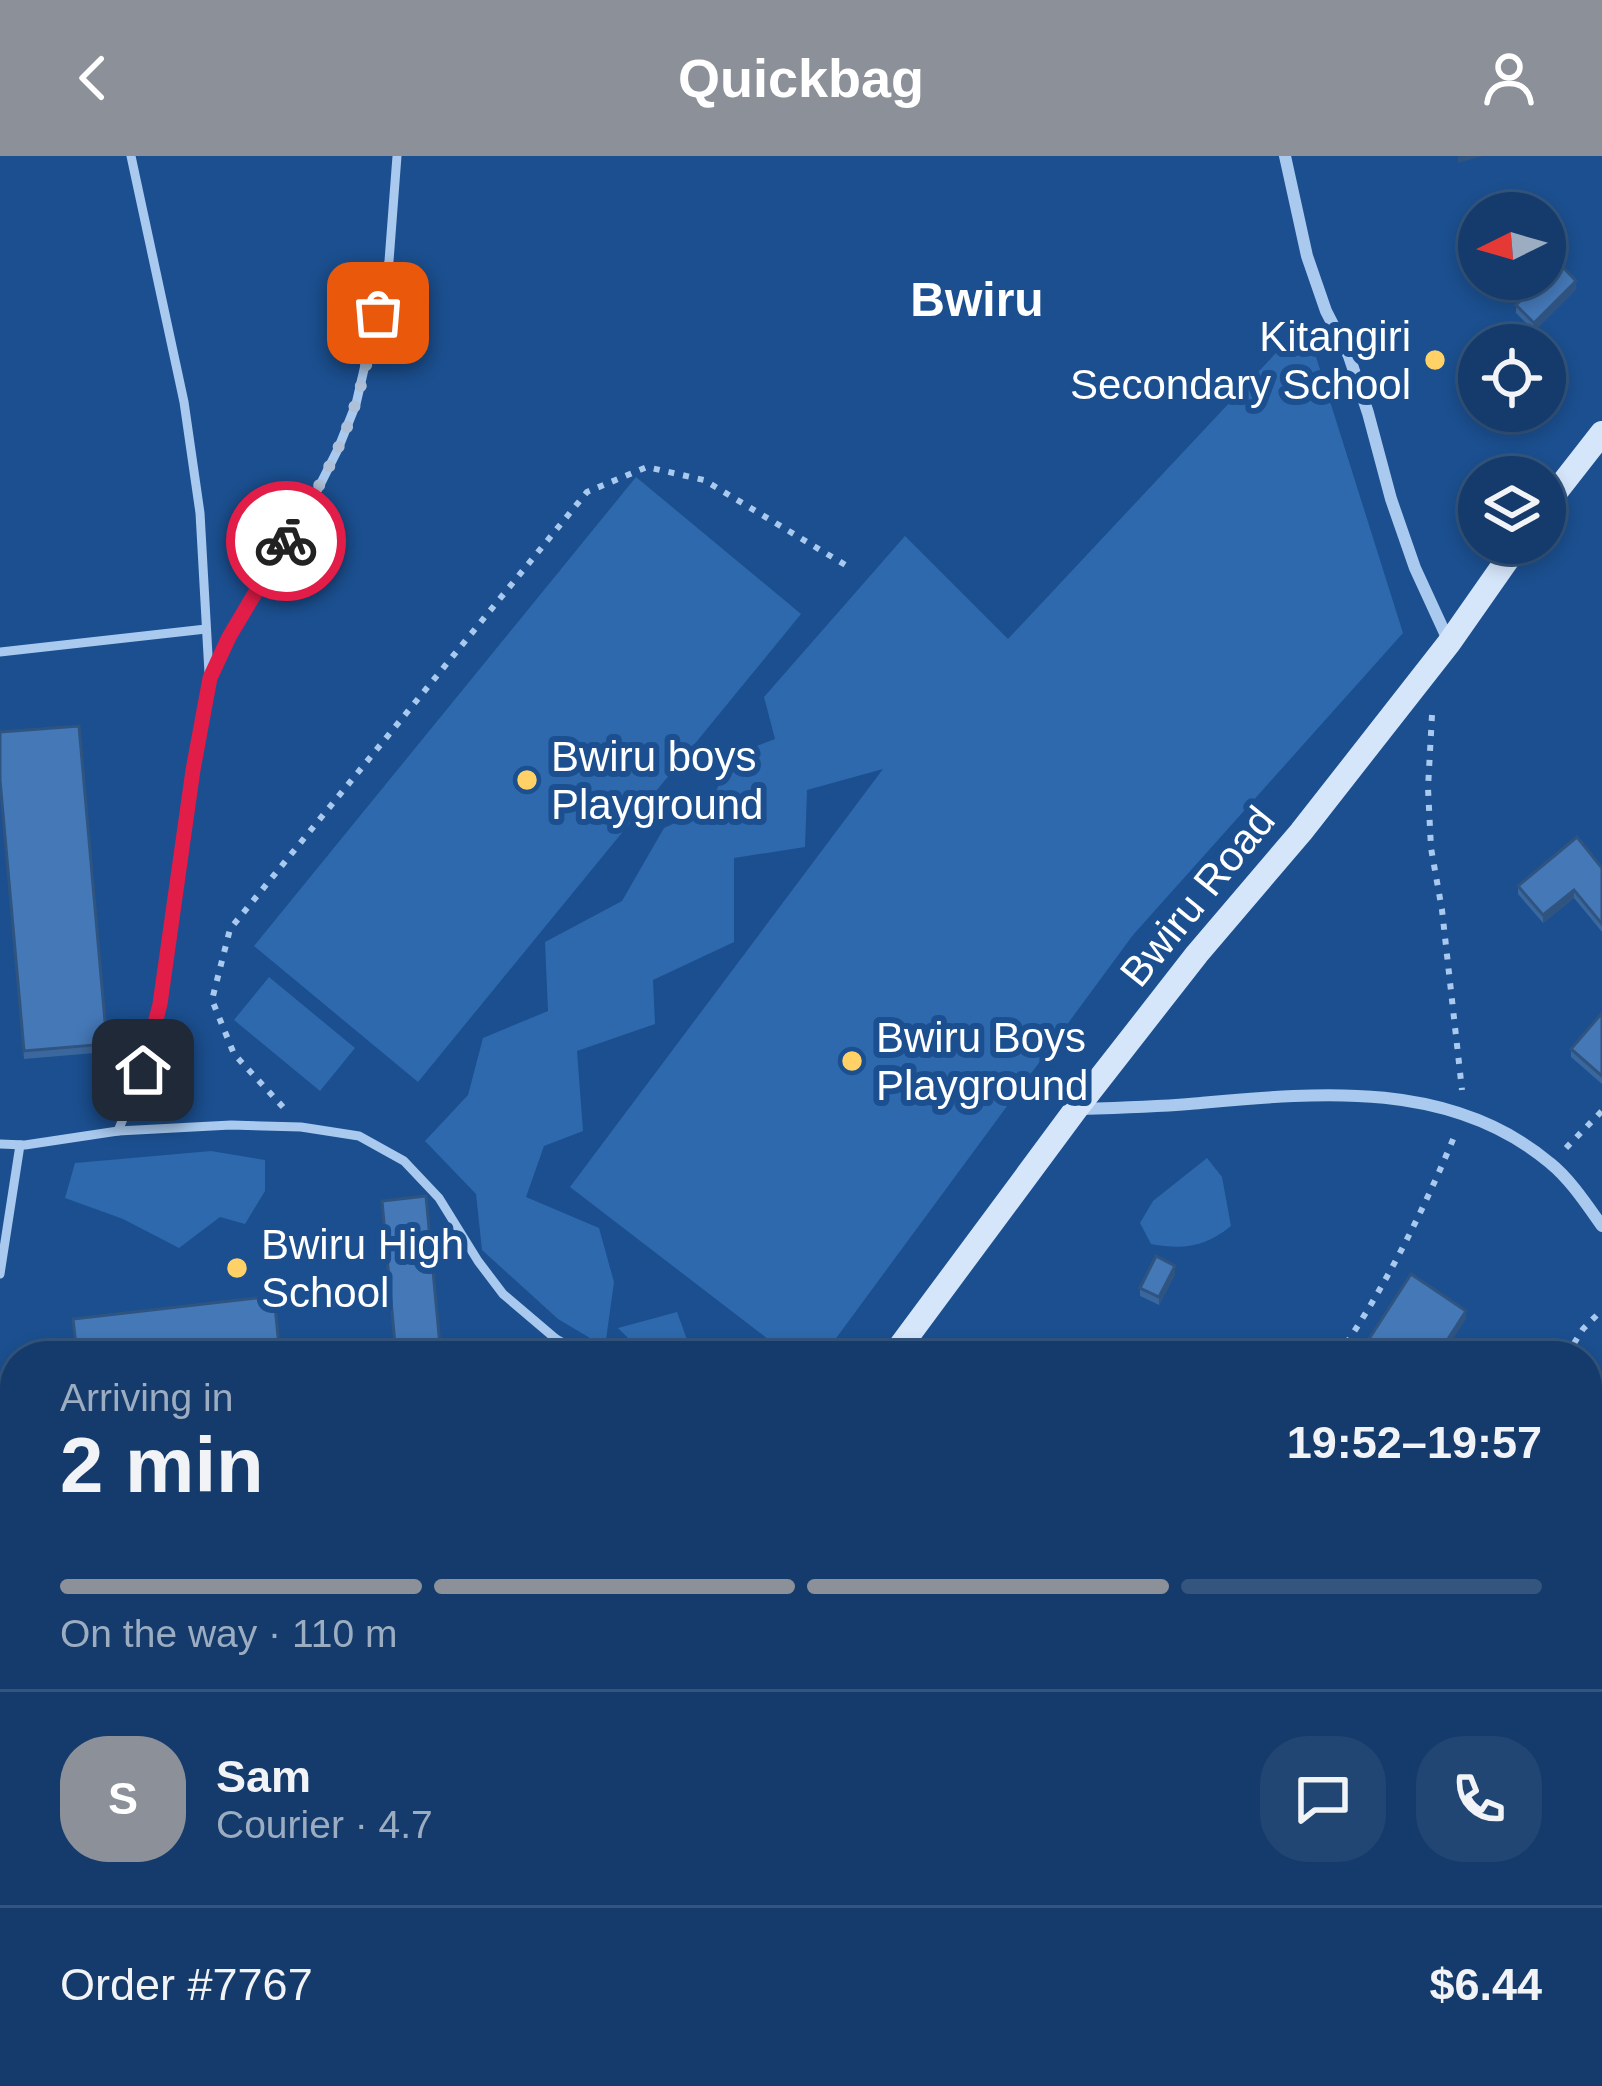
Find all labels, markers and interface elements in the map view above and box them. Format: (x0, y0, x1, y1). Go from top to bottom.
icon: back (60, 45, 126, 111)
icon: person (1476, 45, 1542, 111)
text: Quickbag (678, 48, 924, 108)
north arrow (1458, 192, 1566, 300)
map controls (1458, 192, 1566, 564)
pin (327, 262, 429, 364)
district label: Bwiru (910, 273, 1044, 326)
icon: bag (345, 280, 411, 346)
place label: Kitangiri Secondary School (1070, 313, 1411, 408)
button: locate (1458, 324, 1566, 432)
marker: Kitangiri Secondary School (1422, 347, 1448, 373)
button: layers (1458, 456, 1566, 564)
courier (226, 481, 346, 601)
icon: bike (253, 508, 319, 574)
place label: Bwiru boys Playground (551, 733, 763, 828)
marker: Bwiru boys Playground (514, 767, 540, 793)
street label: Bwiru Road (1111, 797, 1284, 995)
place label: Bwiru Boys Playground (876, 1014, 1088, 1109)
pin (92, 1019, 194, 1121)
icon: home (110, 1037, 176, 1103)
marker: Bwiru Boys Playground (839, 1048, 865, 1074)
place label: Bwiru High School (261, 1221, 464, 1316)
marker: Bwiru High School (224, 1255, 250, 1281)
text: Arriving in (60, 1376, 233, 1419)
text: 19:52–19:57 (1287, 1417, 1542, 1468)
text: 2 min (60, 1421, 264, 1509)
text: On the way · 110 m (60, 1612, 397, 1655)
button: chat (1260, 1736, 1386, 1862)
button: phone (1416, 1736, 1542, 1862)
text: Sam (216, 1751, 311, 1802)
text: S (108, 1773, 138, 1824)
text: Courier · 4.7 (216, 1803, 433, 1846)
text: Order #7767 (60, 1959, 313, 2010)
text: $6.44 (1429, 1959, 1542, 2010)

